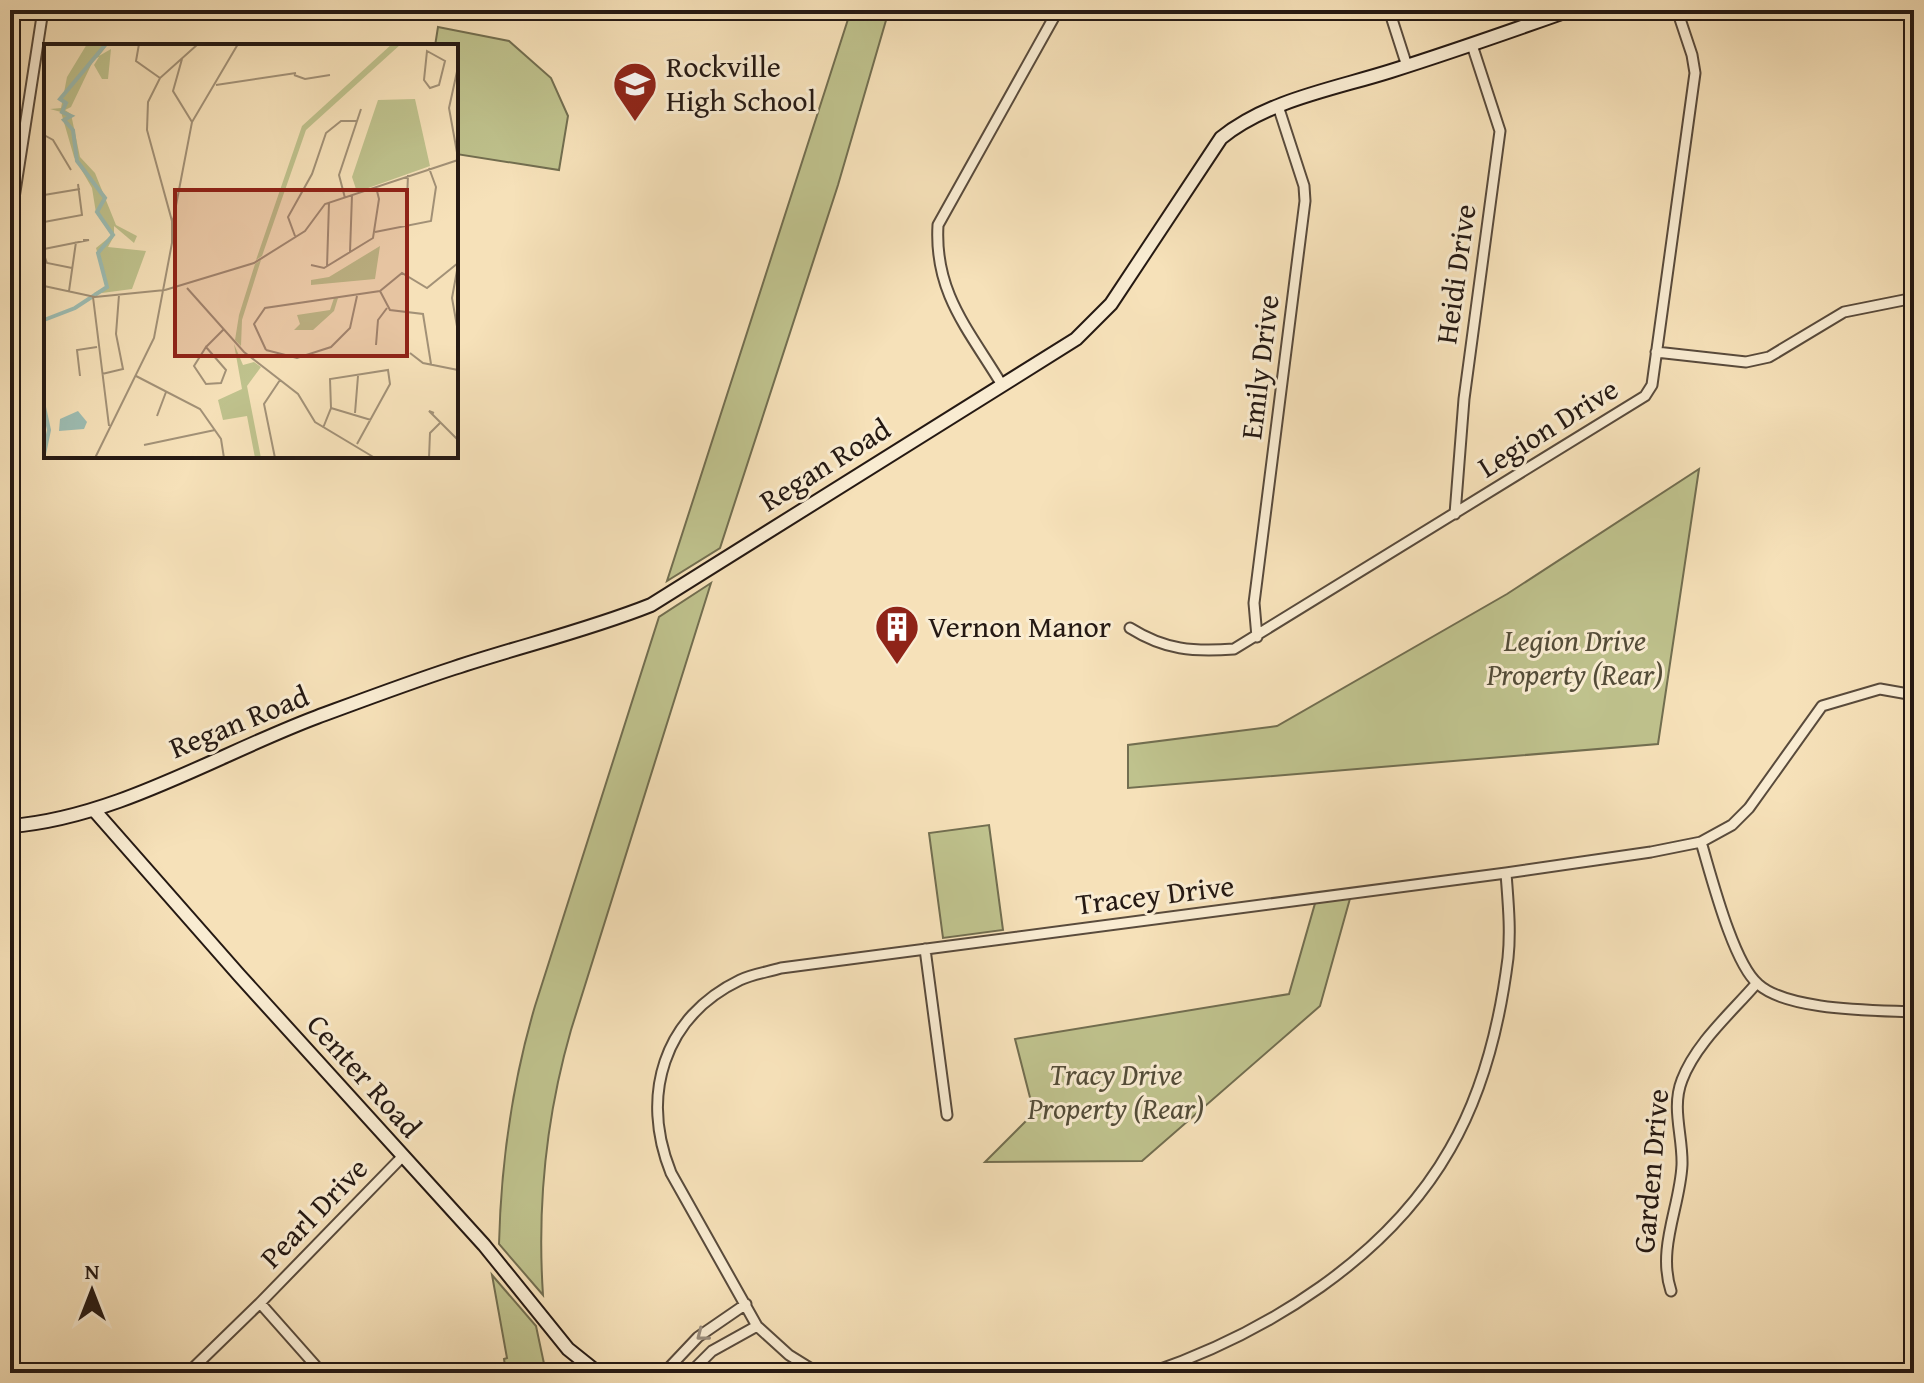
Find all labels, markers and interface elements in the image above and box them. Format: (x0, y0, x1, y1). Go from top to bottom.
inset map (44, 44, 458, 458)
place label: Rockville High School (666, 44, 816, 122)
school or university icon: Rockville High School (611, 60, 659, 123)
street label: Heidi Drive (1423, 201, 1487, 347)
street label: Emily Drive (1228, 292, 1290, 442)
street label: Legion Drive (1469, 367, 1626, 488)
street label: Regan Road (751, 407, 898, 522)
building icon: Vernon Manor (873, 603, 921, 666)
place label: Vernon Manor (928, 604, 1111, 648)
park label: Legion Drive Property (Rear) (1486, 618, 1663, 696)
street label: Regan Road (162, 673, 315, 769)
street label: Tracey Drive (1073, 862, 1237, 926)
street label: Center Road (297, 1004, 432, 1147)
park label: Tracy Drive Property (Rear) (1027, 1052, 1204, 1130)
street label: Garden Drive (1621, 1087, 1679, 1255)
street label: Pearl Drive (249, 1147, 377, 1278)
north arrow (52, 1251, 132, 1331)
text: N (85, 1255, 100, 1287)
one-way arrow (696, 1326, 711, 1340)

